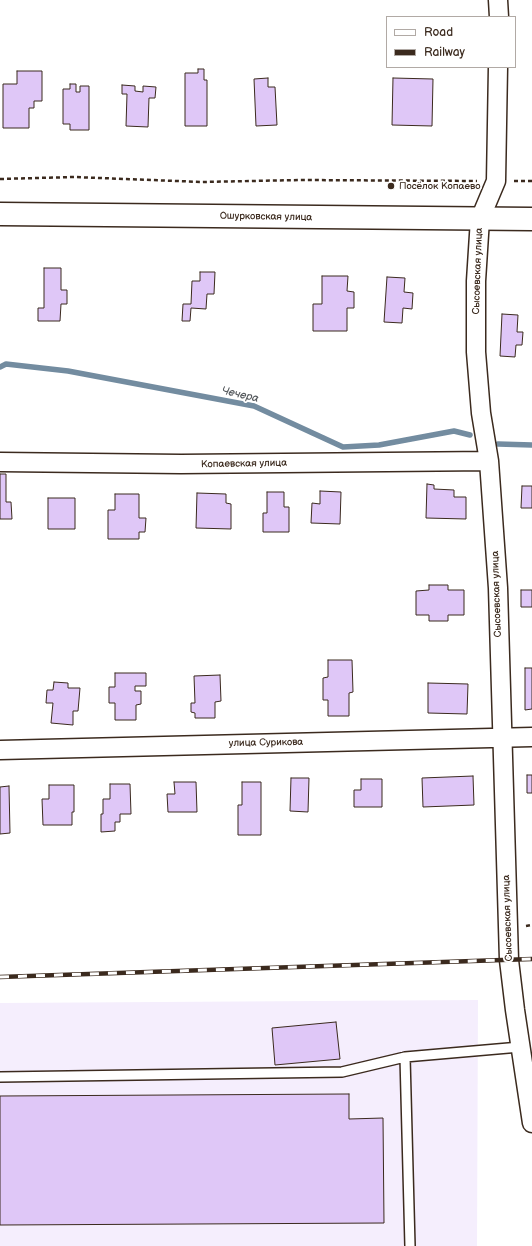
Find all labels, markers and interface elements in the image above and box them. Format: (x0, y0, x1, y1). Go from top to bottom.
legend (386, 16, 516, 68)
text: Road (424, 25, 453, 40)
text: Railway (424, 45, 465, 60)
place label: Посёлок Копаево (399, 180, 480, 192)
marker: Посёлок Копаево (386, 181, 396, 191)
street label: Ошурковская улица (220, 210, 312, 224)
street label: Сысоевская улица (470, 227, 486, 315)
water label: Чечера (220, 384, 260, 406)
street label: Копаевская улица (201, 457, 287, 471)
street label: Сысоевская улица (489, 550, 505, 638)
street label: улица Сурикова (229, 736, 303, 750)
street label: Сысоевская улица (500, 874, 516, 962)

